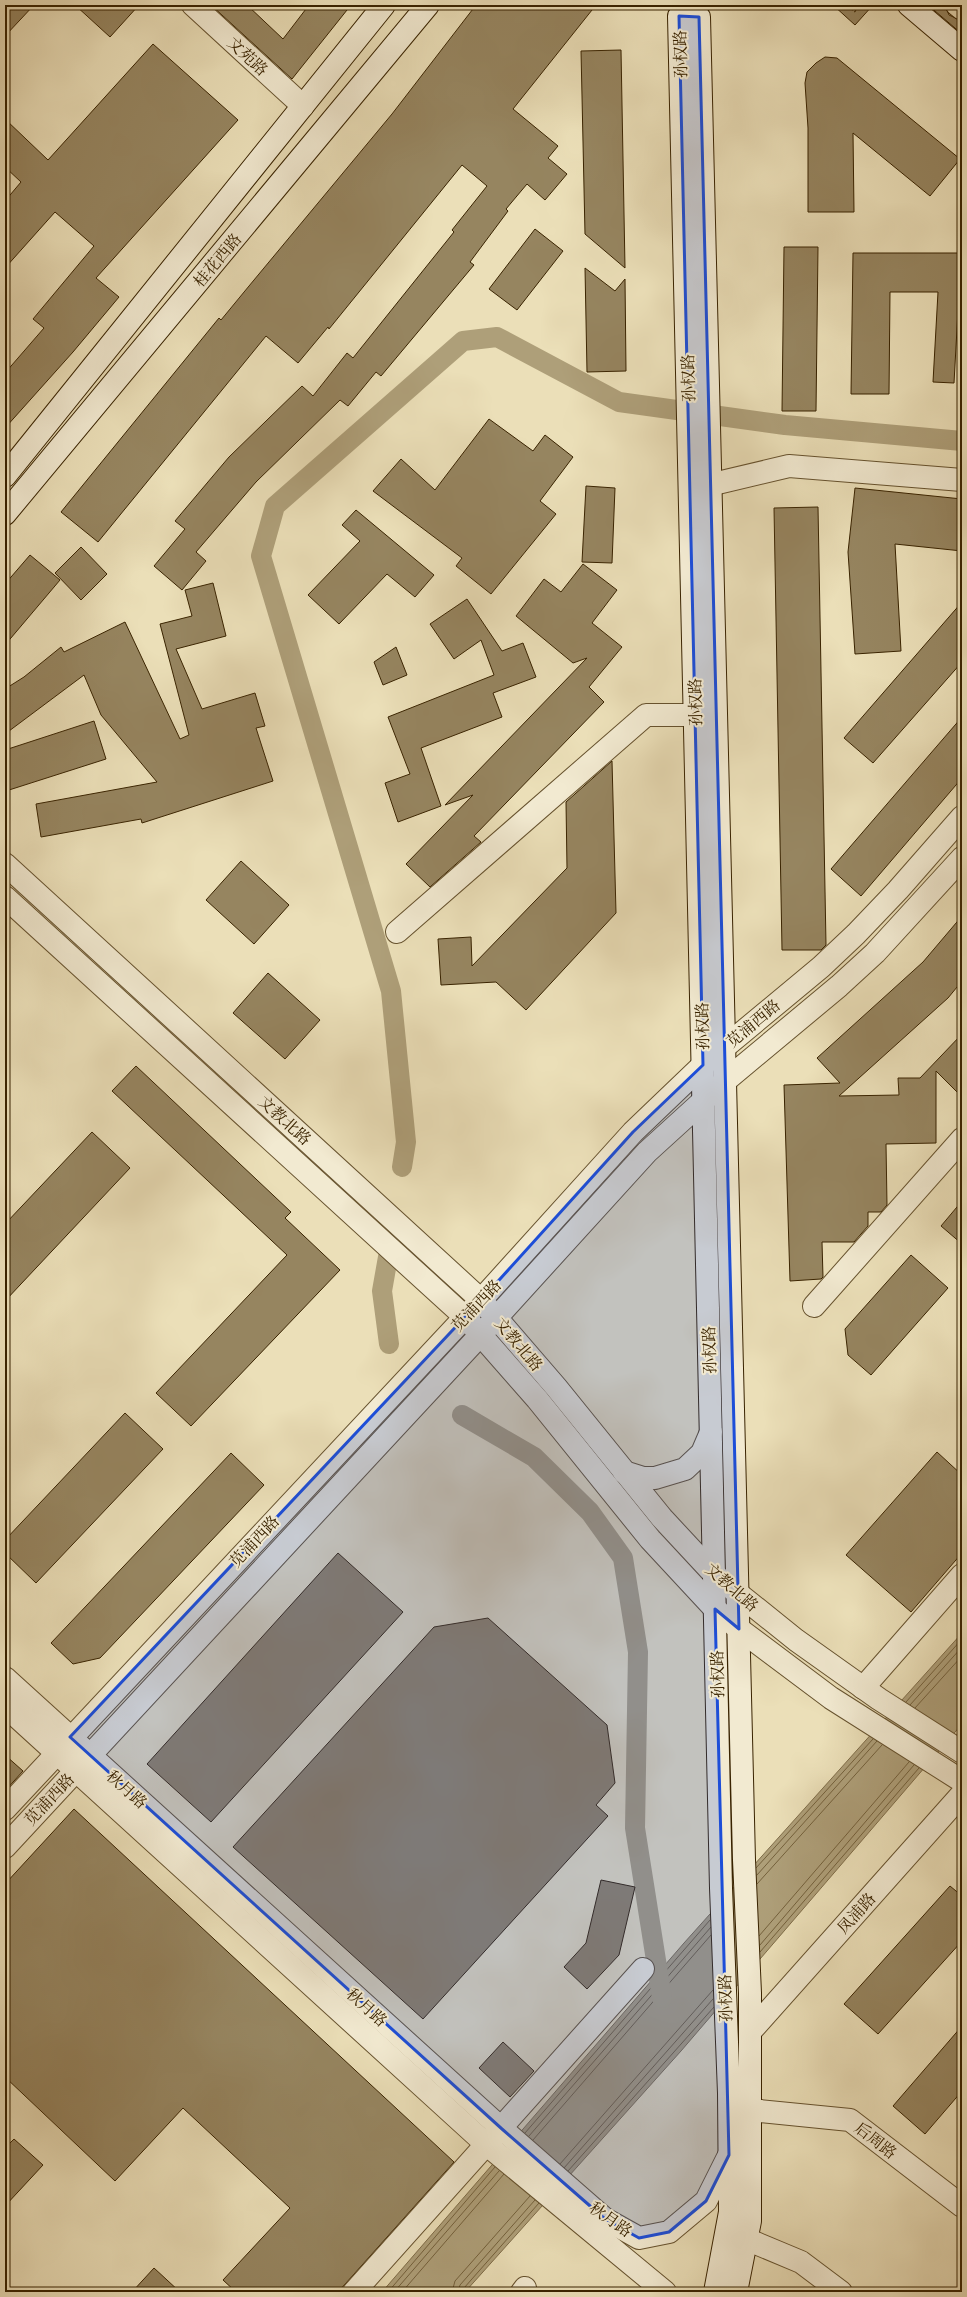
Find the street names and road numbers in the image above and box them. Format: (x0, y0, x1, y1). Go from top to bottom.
street label: 孙权路 (672, 30, 690, 78)
street label: 文苑路 (224, 34, 271, 80)
street label: 桂花西路 (190, 230, 245, 291)
street label: 孙权路 (679, 354, 699, 402)
street label: 孙权路 (687, 678, 705, 726)
street label: 苋浦西路 (723, 996, 784, 1051)
street label: 孙权路 (694, 1002, 712, 1050)
street label: 文教北路 (255, 1093, 314, 1149)
street label: 苋浦西路 (448, 1276, 505, 1335)
street label: 文教北路 (491, 1314, 546, 1375)
street label: 孙权路 (700, 1326, 720, 1374)
street label: 苋浦西路 (226, 1512, 283, 1571)
street label: 文教北路 (701, 1560, 761, 1616)
street label: 孙权路 (709, 1650, 727, 1698)
street label: 秋月路 (102, 1767, 150, 1812)
street label: 苋浦西路 (21, 1770, 78, 1829)
street label: 凤浦路 (834, 1890, 879, 1938)
street label: 孙权路 (716, 1974, 736, 2022)
street label: 秋月路 (342, 1985, 390, 2030)
street label: 后周路 (851, 2119, 900, 2163)
street label: 秋月路 (586, 2199, 635, 2241)

